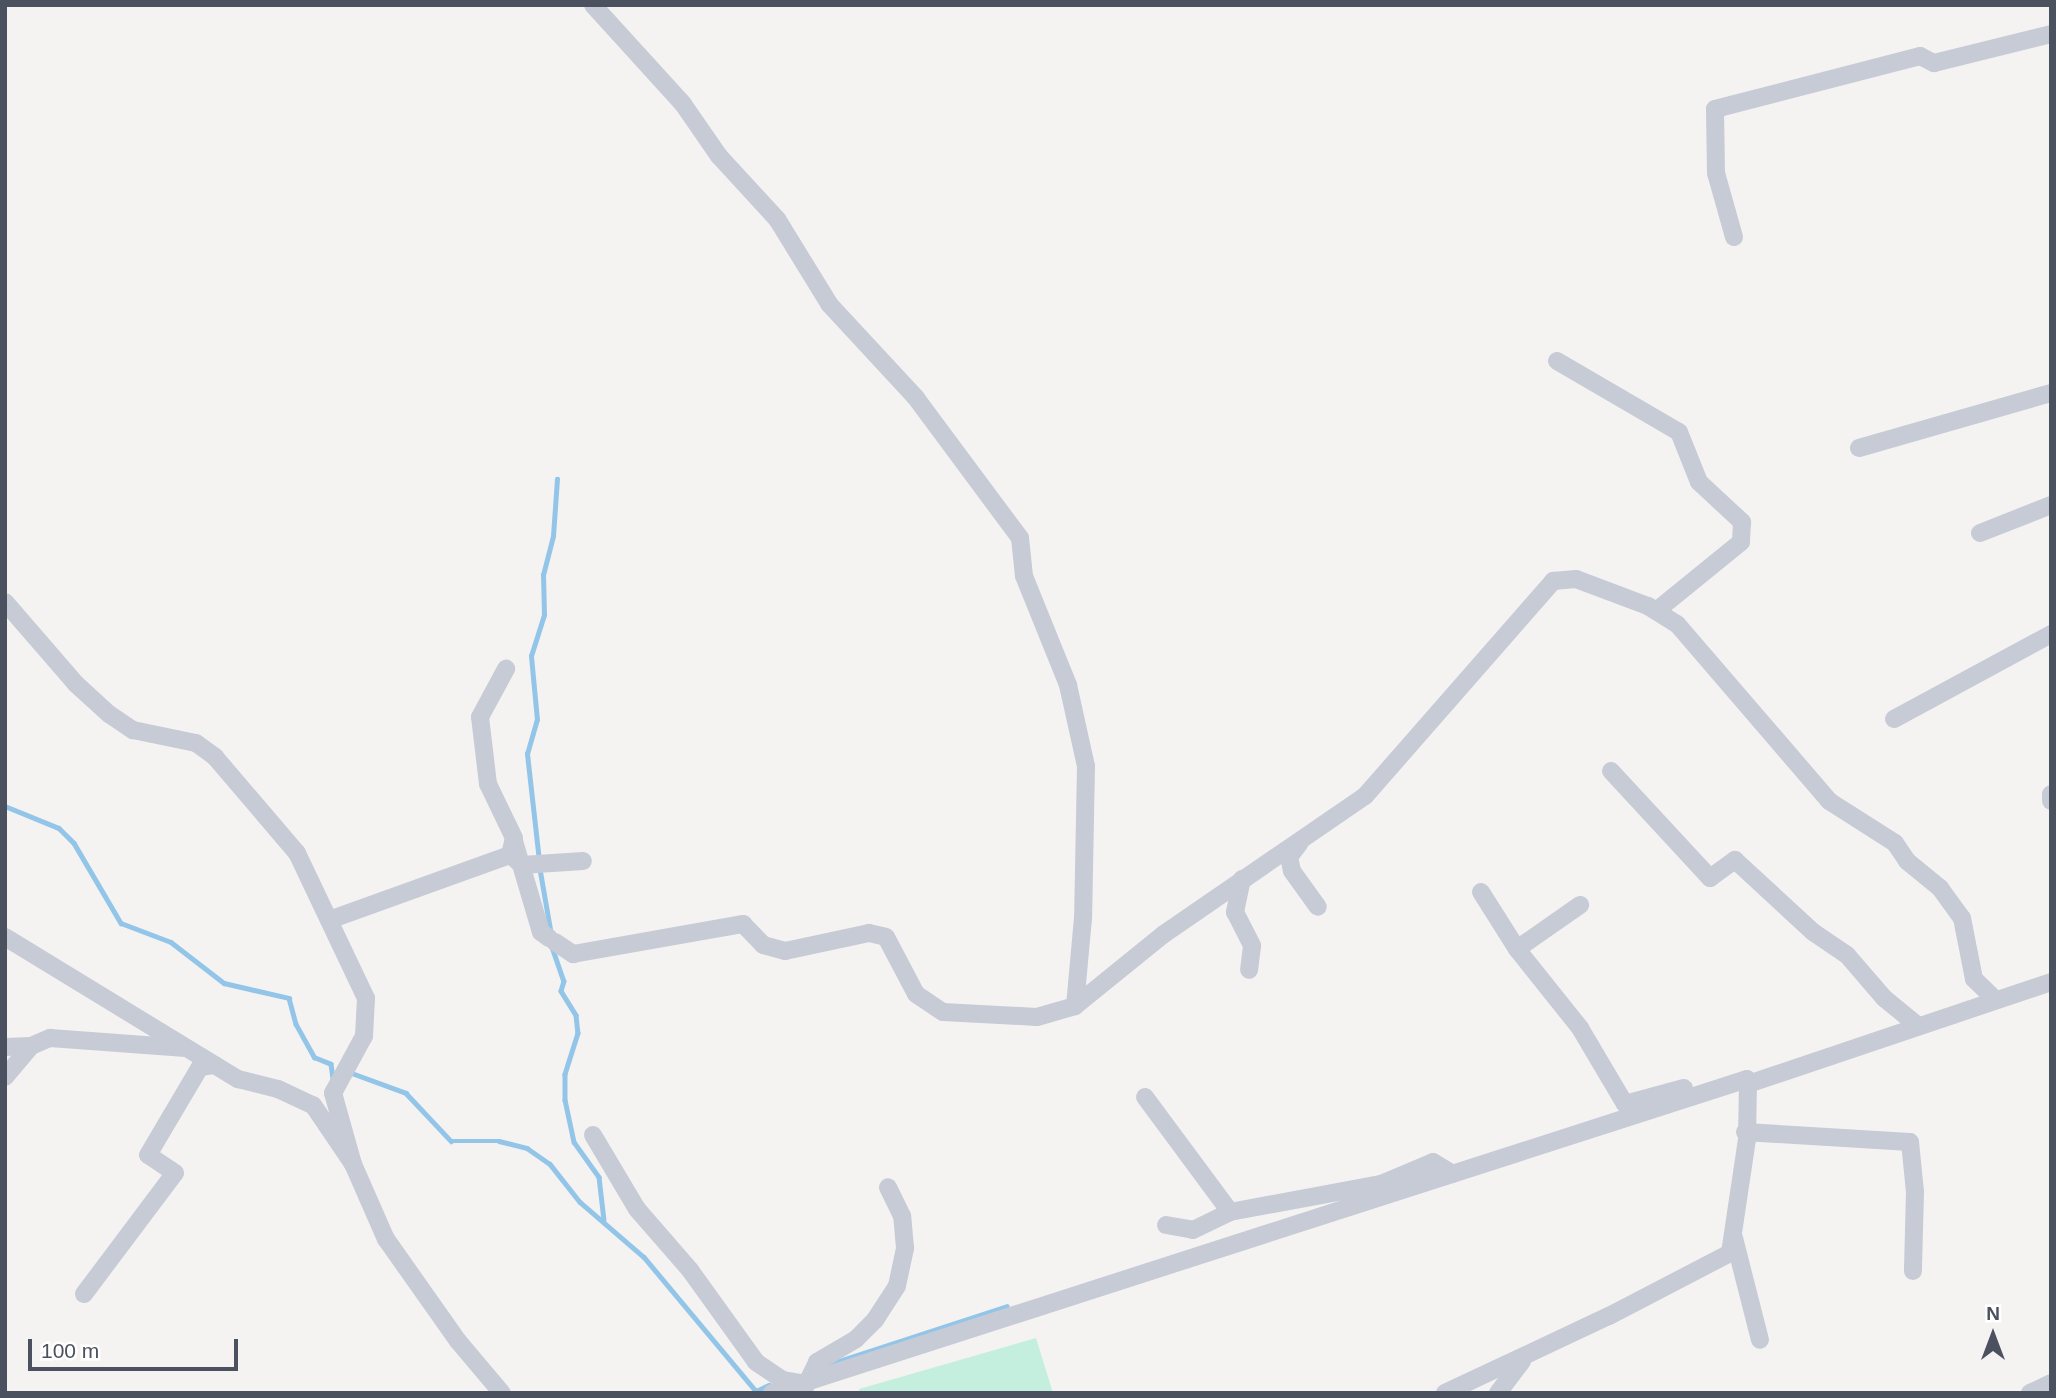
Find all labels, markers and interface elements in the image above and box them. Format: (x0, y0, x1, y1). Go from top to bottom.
north arrow (1958, 1300, 2028, 1370)
text: N (1986, 1303, 2000, 1324)
scale bar (32, 1324, 242, 1368)
text: 100 m (41, 1339, 99, 1362)

